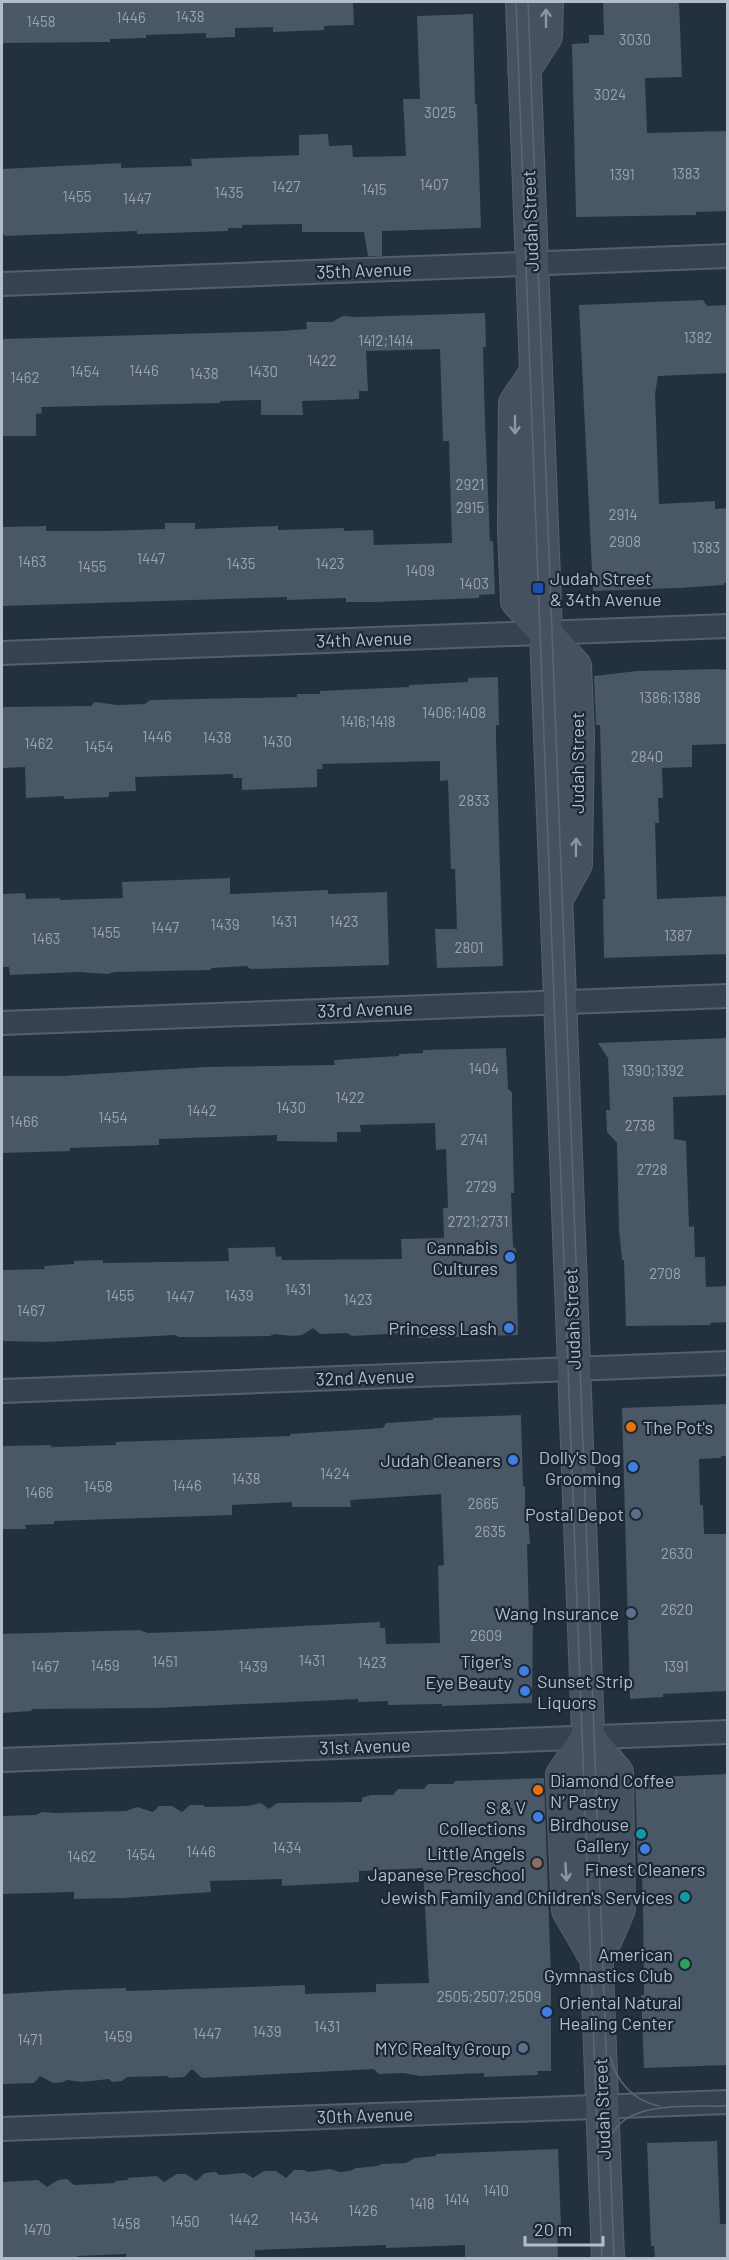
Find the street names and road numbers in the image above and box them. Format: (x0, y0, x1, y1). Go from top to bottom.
street label: Judah Street (517, 170, 543, 272)
street label: 35th Avenue (316, 257, 412, 283)
street label: 34th Avenue (316, 626, 412, 652)
street label: Judah Street (566, 712, 588, 814)
street label: 33rd Avenue (317, 996, 413, 1022)
street label: Judah Street (559, 1268, 585, 1370)
street label: 32nd Avenue (315, 1364, 415, 1390)
street label: 31st Avenue (319, 1733, 411, 1759)
street label: Judah Street (589, 2058, 615, 2160)
street label: 30th Avenue (316, 2102, 414, 2128)

